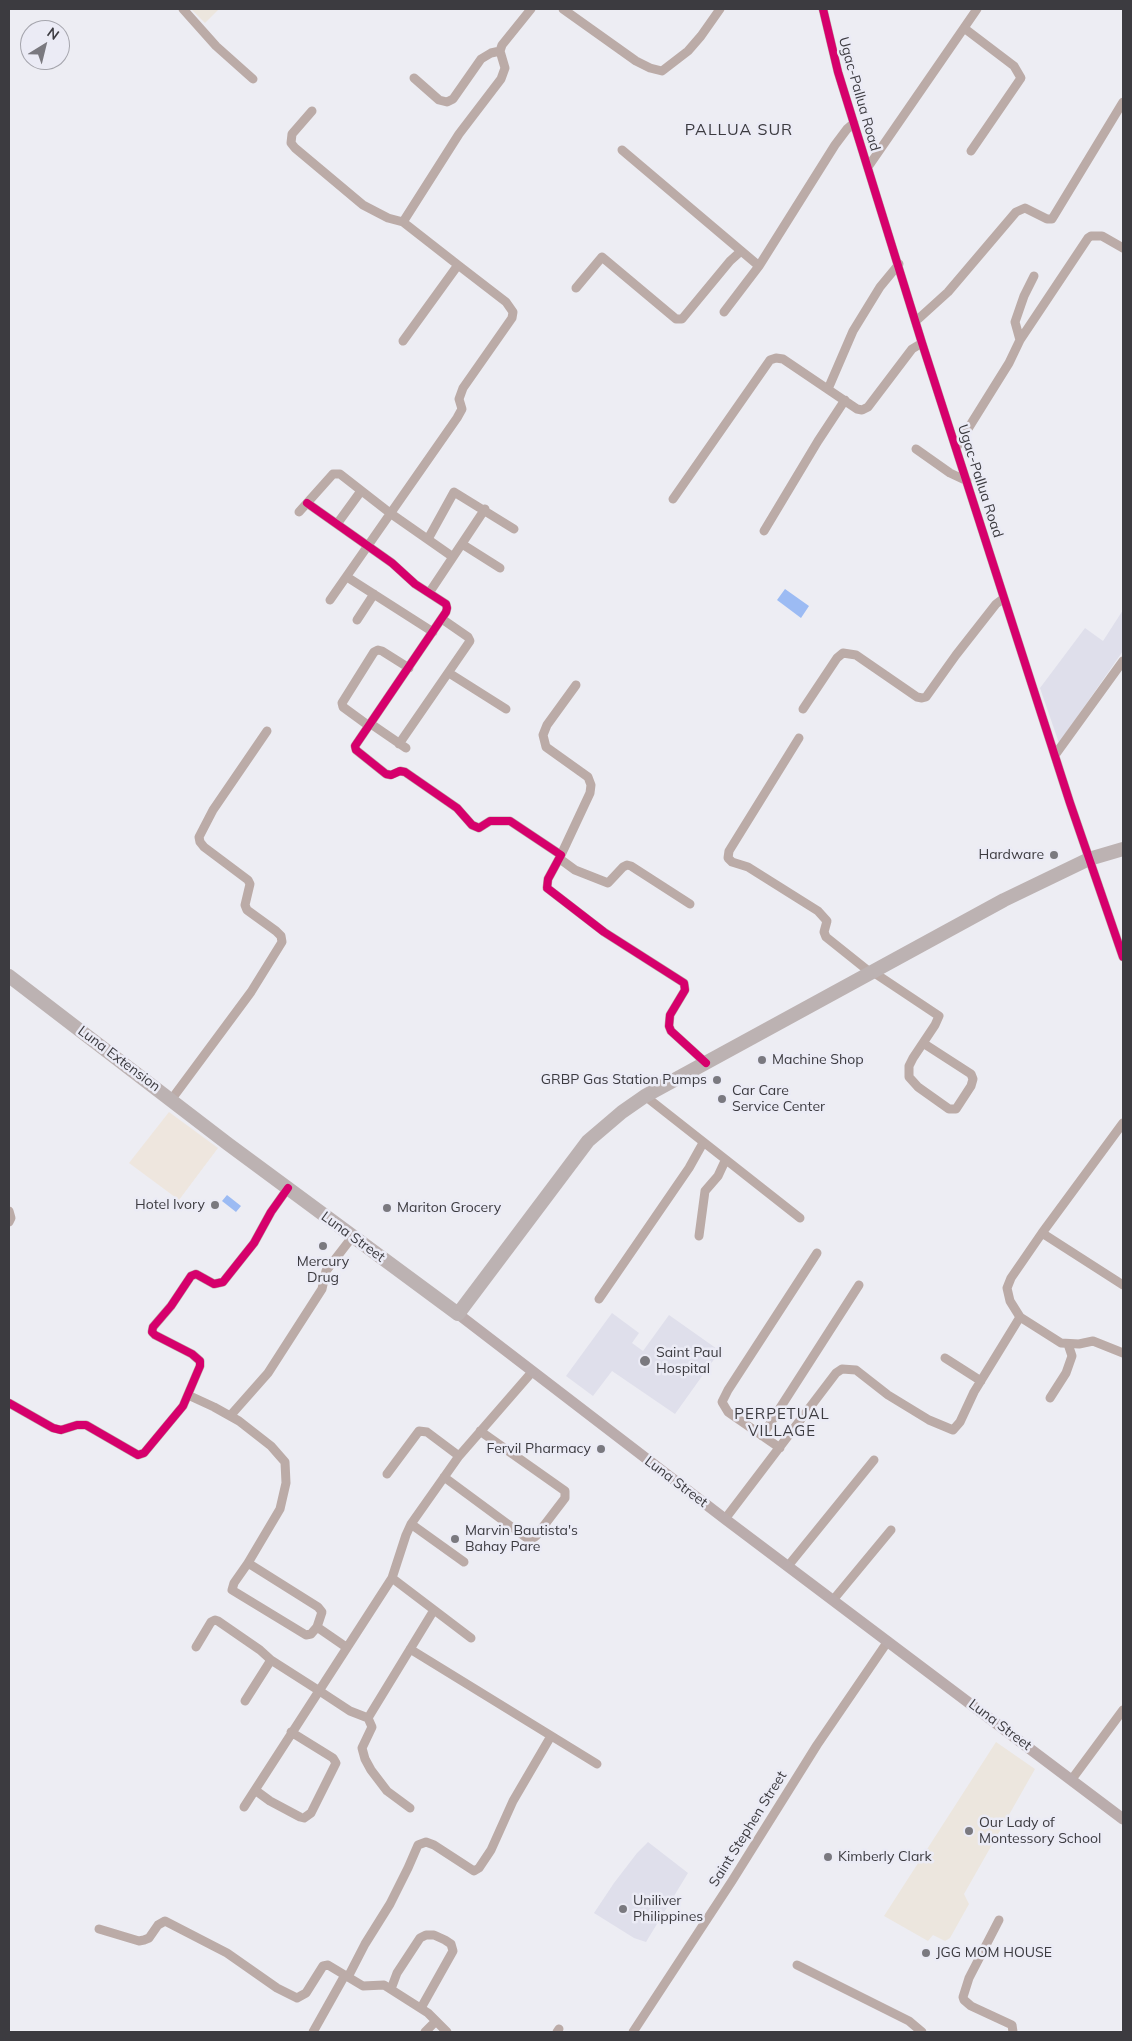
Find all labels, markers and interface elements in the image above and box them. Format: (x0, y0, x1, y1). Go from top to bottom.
north arrow (20, 20, 70, 70)
text: N (44, 23, 63, 44)
street label: Ugac-Pallua Road (835, 35, 883, 153)
district label: PALLUA SUR (684, 120, 794, 140)
street label: Ugac-Pallua Road (954, 422, 1006, 540)
place label: Hardware (978, 847, 1044, 863)
marker: Hardware (1048, 849, 1060, 861)
street label: Luna Extension (75, 1023, 163, 1095)
place label: Machine Shop (772, 1052, 864, 1068)
marker: Machine Shop (756, 1054, 768, 1066)
place label: GRBP Gas Station Pumps (541, 1072, 707, 1088)
marker: GRBP Gas Station Pumps (711, 1074, 723, 1086)
place label: Car Care Service Center (732, 1083, 825, 1116)
marker: Car Care Service Center (716, 1093, 728, 1105)
place label: Hotel Ivory (135, 1197, 205, 1213)
marker: Hotel Ivory (209, 1199, 221, 1211)
place label: Mariton Grocery (397, 1200, 501, 1216)
marker: Mariton Grocery (381, 1202, 393, 1214)
street label: Luna Street (318, 1208, 388, 1266)
marker: Mercury Drug (317, 1240, 329, 1252)
place label: Mercury Drug (297, 1254, 349, 1286)
place label: Saint Paul Hospital (656, 1345, 722, 1378)
marker: Saint Paul Hospital (638, 1354, 652, 1368)
district label: PERPETUAL VILLAGE (733, 1405, 831, 1440)
place label: Fervil Pharmacy (487, 1441, 591, 1457)
marker: Fervil Pharmacy (595, 1443, 607, 1455)
street label: Luna Street (641, 1453, 711, 1511)
place label: Marvin Bautista's Bahay Pare (465, 1523, 578, 1555)
marker: Marvin Bautista's Bahay Pare (449, 1533, 461, 1545)
street label: Luna Street (965, 1696, 1035, 1754)
street label: Saint Stephen Street (706, 1768, 790, 1890)
place label: Our Lady of Montessory School (979, 1815, 1101, 1848)
marker: Our Lady of Montessory School (963, 1825, 975, 1837)
place label: Kimberly Clark (838, 1849, 932, 1865)
marker: Kimberly Clark (822, 1851, 834, 1863)
place label: Uniliver Philippines (633, 1893, 703, 1925)
marker: Uniliver Philippines (617, 1903, 629, 1915)
place label: JGG MOM HOUSE (936, 1945, 1052, 1961)
marker: JGG MOM HOUSE (920, 1947, 932, 1959)

